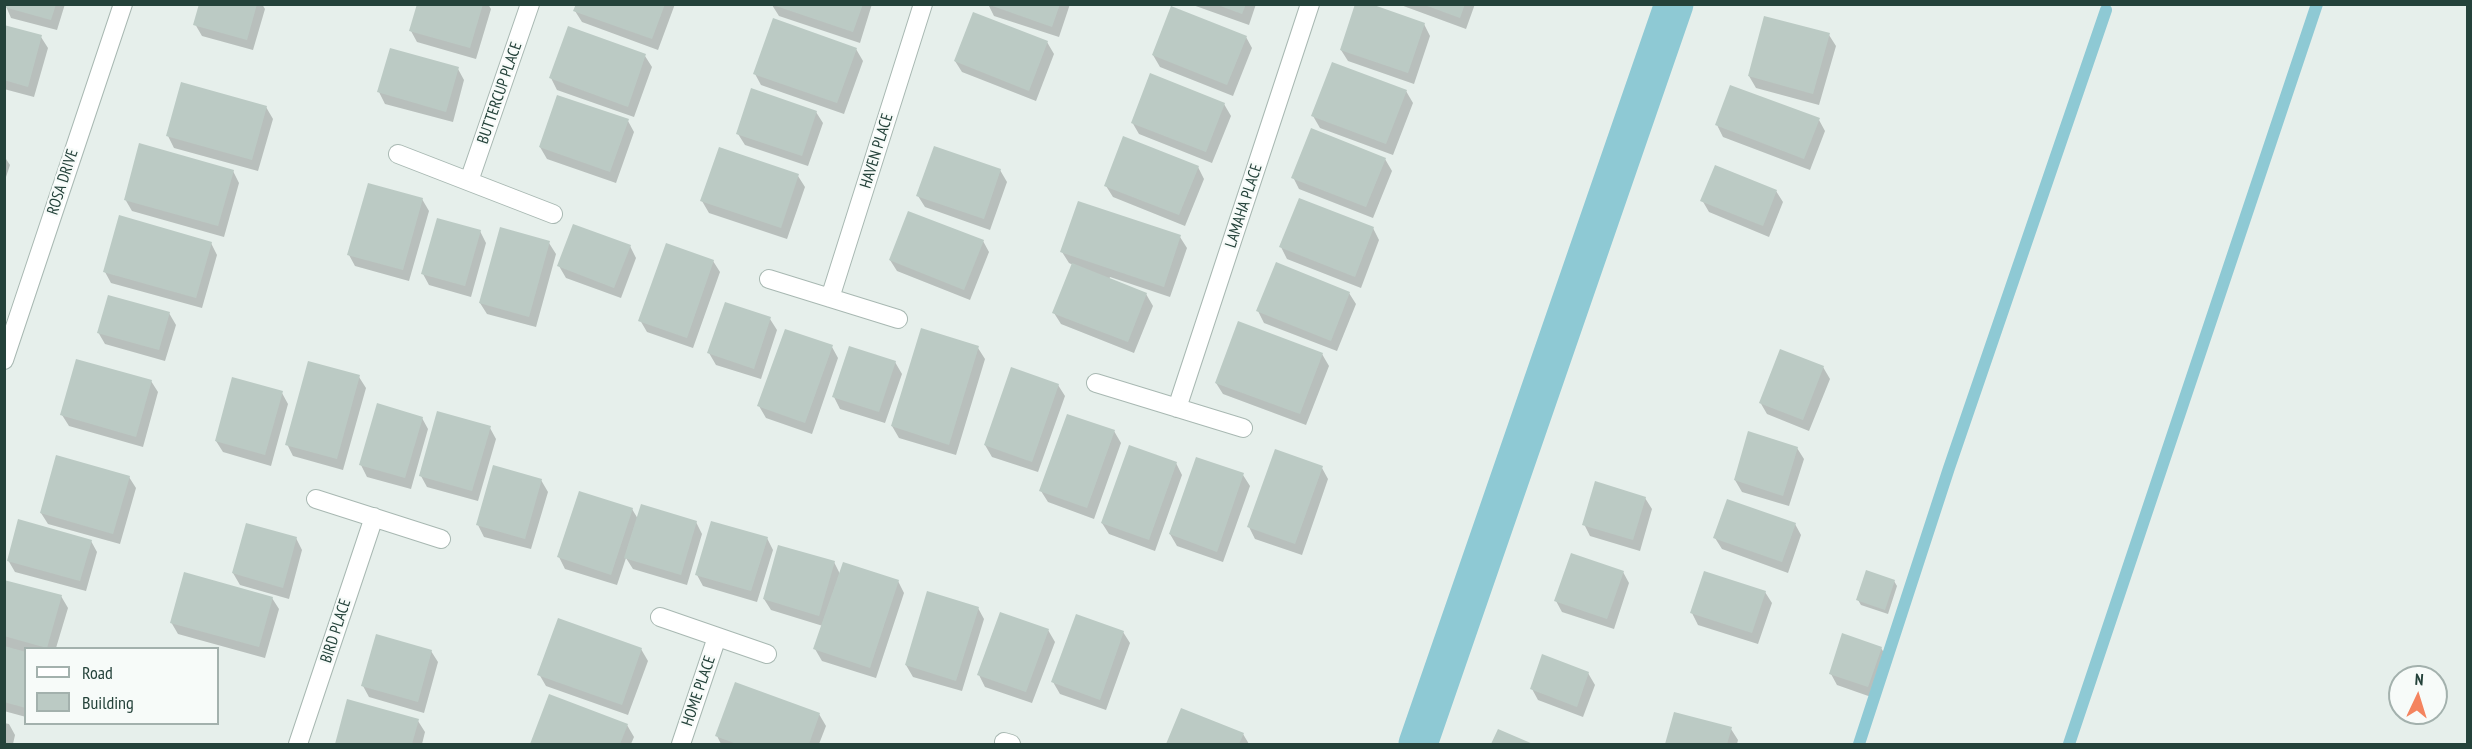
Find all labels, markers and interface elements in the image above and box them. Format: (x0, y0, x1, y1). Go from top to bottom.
street label: BUTTERCUP PLACE (474, 40, 526, 146)
street label: HAVEN PLACE (857, 111, 897, 191)
street label: ROSA DRIVE (43, 147, 83, 217)
street label: LAMAHA PLACE (1221, 162, 1267, 250)
street label: BIRD PLACE (317, 597, 355, 665)
legend (24, 647, 219, 725)
street label: HOME PLACE (678, 653, 720, 729)
text: Road (82, 661, 113, 684)
north arrow (2388, 665, 2448, 725)
text: N (2414, 669, 2424, 689)
text: Building (82, 691, 134, 714)

